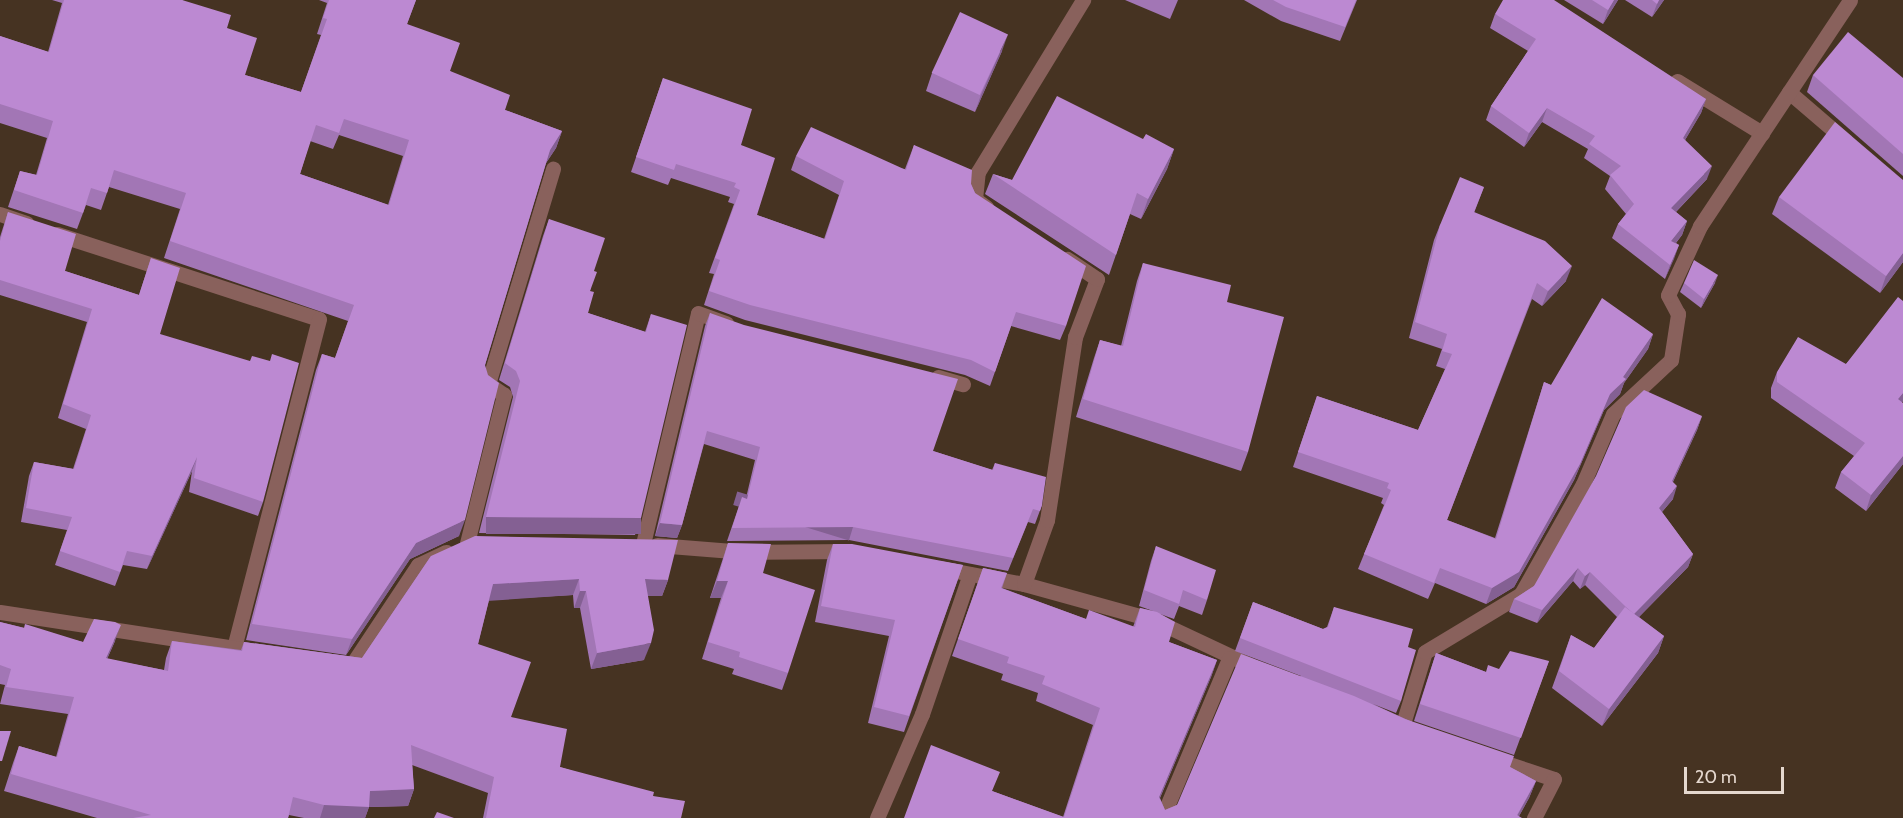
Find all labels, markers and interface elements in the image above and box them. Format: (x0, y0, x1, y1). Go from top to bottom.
scale bar (1687, 755, 1788, 793)
text: 20 m (1695, 766, 1737, 788)

